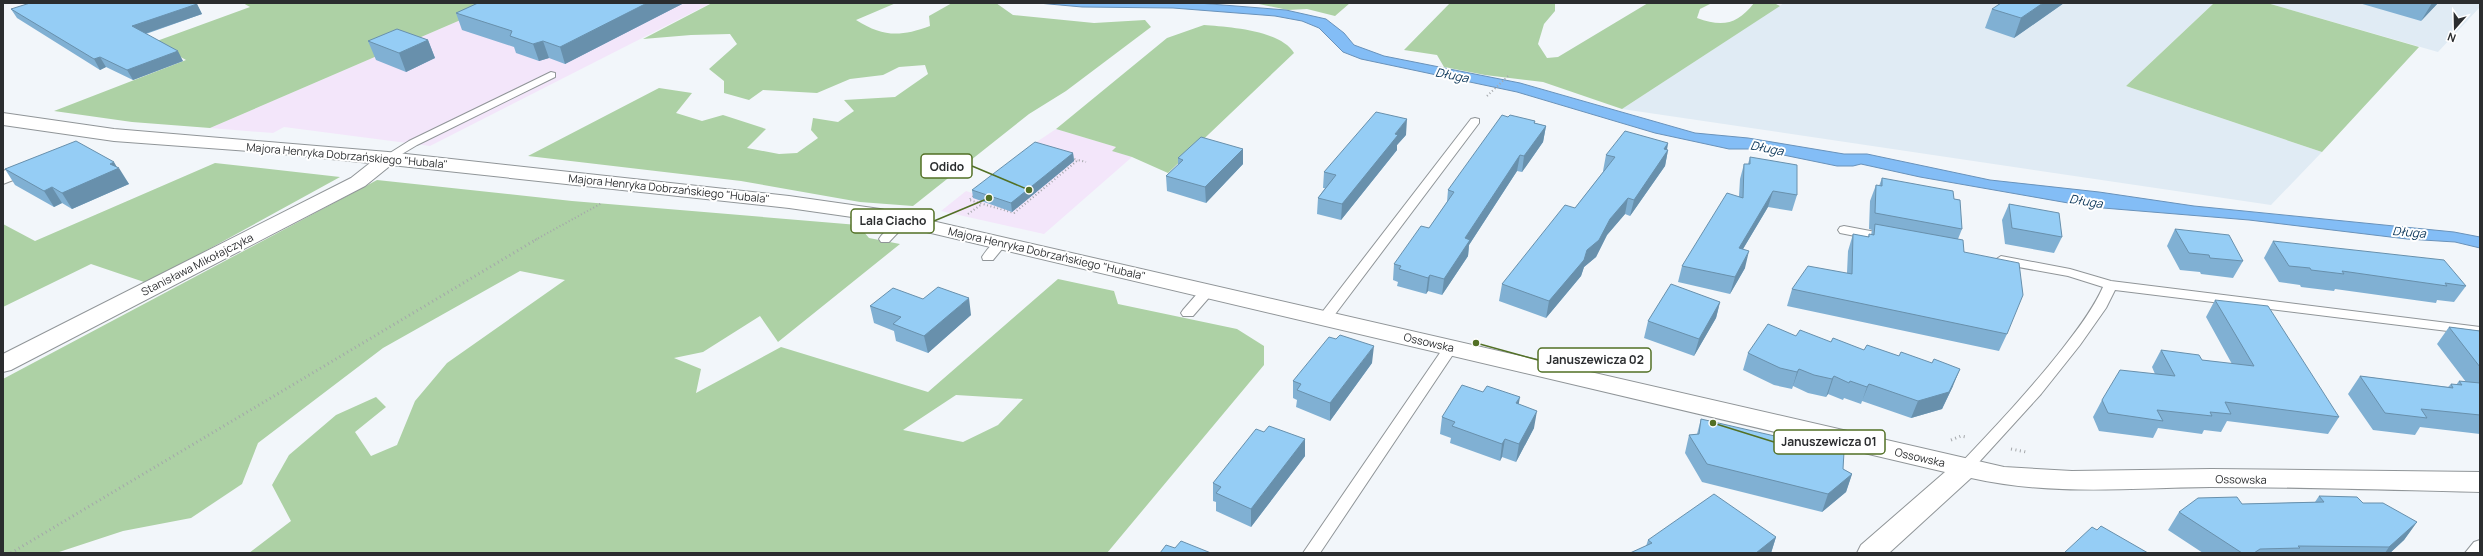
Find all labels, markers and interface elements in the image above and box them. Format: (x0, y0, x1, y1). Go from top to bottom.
north arrow (2435, 8, 2475, 48)
text: N (2445, 29, 2458, 46)
water label: Długa (1434, 63, 1471, 87)
water label: Długa (1749, 136, 1786, 160)
street label: Majora Henryka Dobrzańskiego "Hubala" (246, 139, 448, 171)
callout: Odido (921, 154, 972, 178)
text: Odido (930, 158, 964, 175)
street label: Majora Henryka Dobrzańskiego "Hubala" (568, 170, 770, 206)
water label: Długa (2068, 190, 2105, 212)
callout: Lala Ciacho (851, 209, 934, 233)
text: Lala Ciacho (860, 212, 926, 229)
water label: Długa (2392, 222, 2428, 242)
street label: Majora Henryka Dobrzańskiego "Hubala" (947, 223, 1147, 283)
street label: Stanisława Mikołajczyka (138, 229, 256, 299)
street label: Ossowska (1402, 329, 1456, 355)
callout: Januszewicza 02 (1538, 348, 1651, 372)
text: Januszewicza 02 (1546, 351, 1644, 368)
callout: Januszewicza 01 (1774, 430, 1885, 454)
text: Januszewicza 01 (1781, 433, 1877, 450)
street label: Ossowska (1893, 444, 1947, 470)
street label: Ossowska (2215, 471, 2267, 487)

